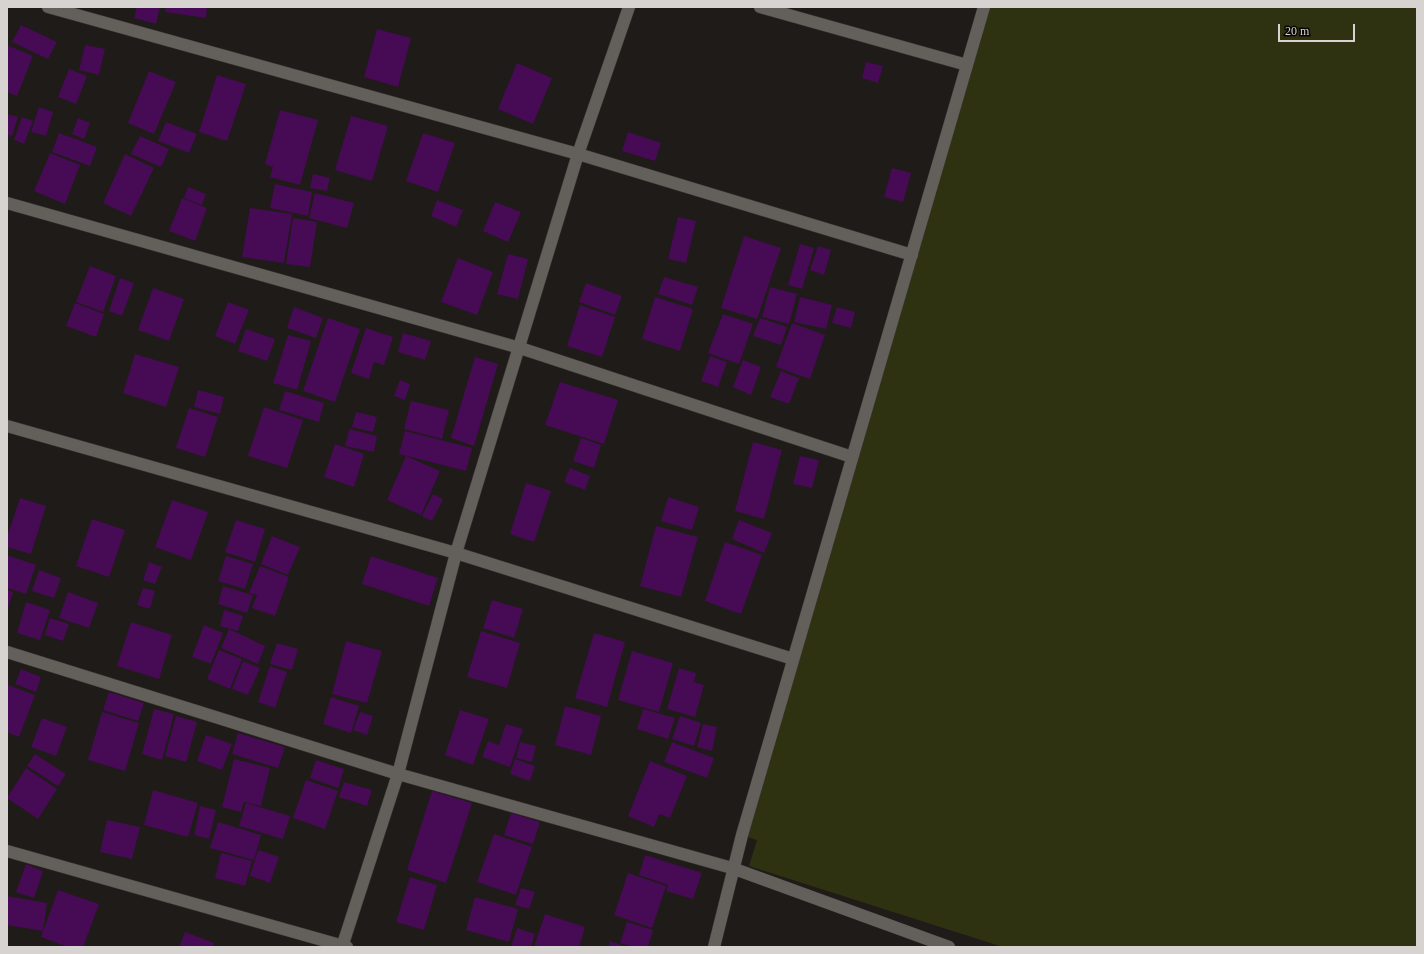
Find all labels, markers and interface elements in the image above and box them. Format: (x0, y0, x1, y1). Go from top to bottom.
scale bar (1280, 16, 1357, 42)
text: 20 m (1285, 24, 1309, 38)

